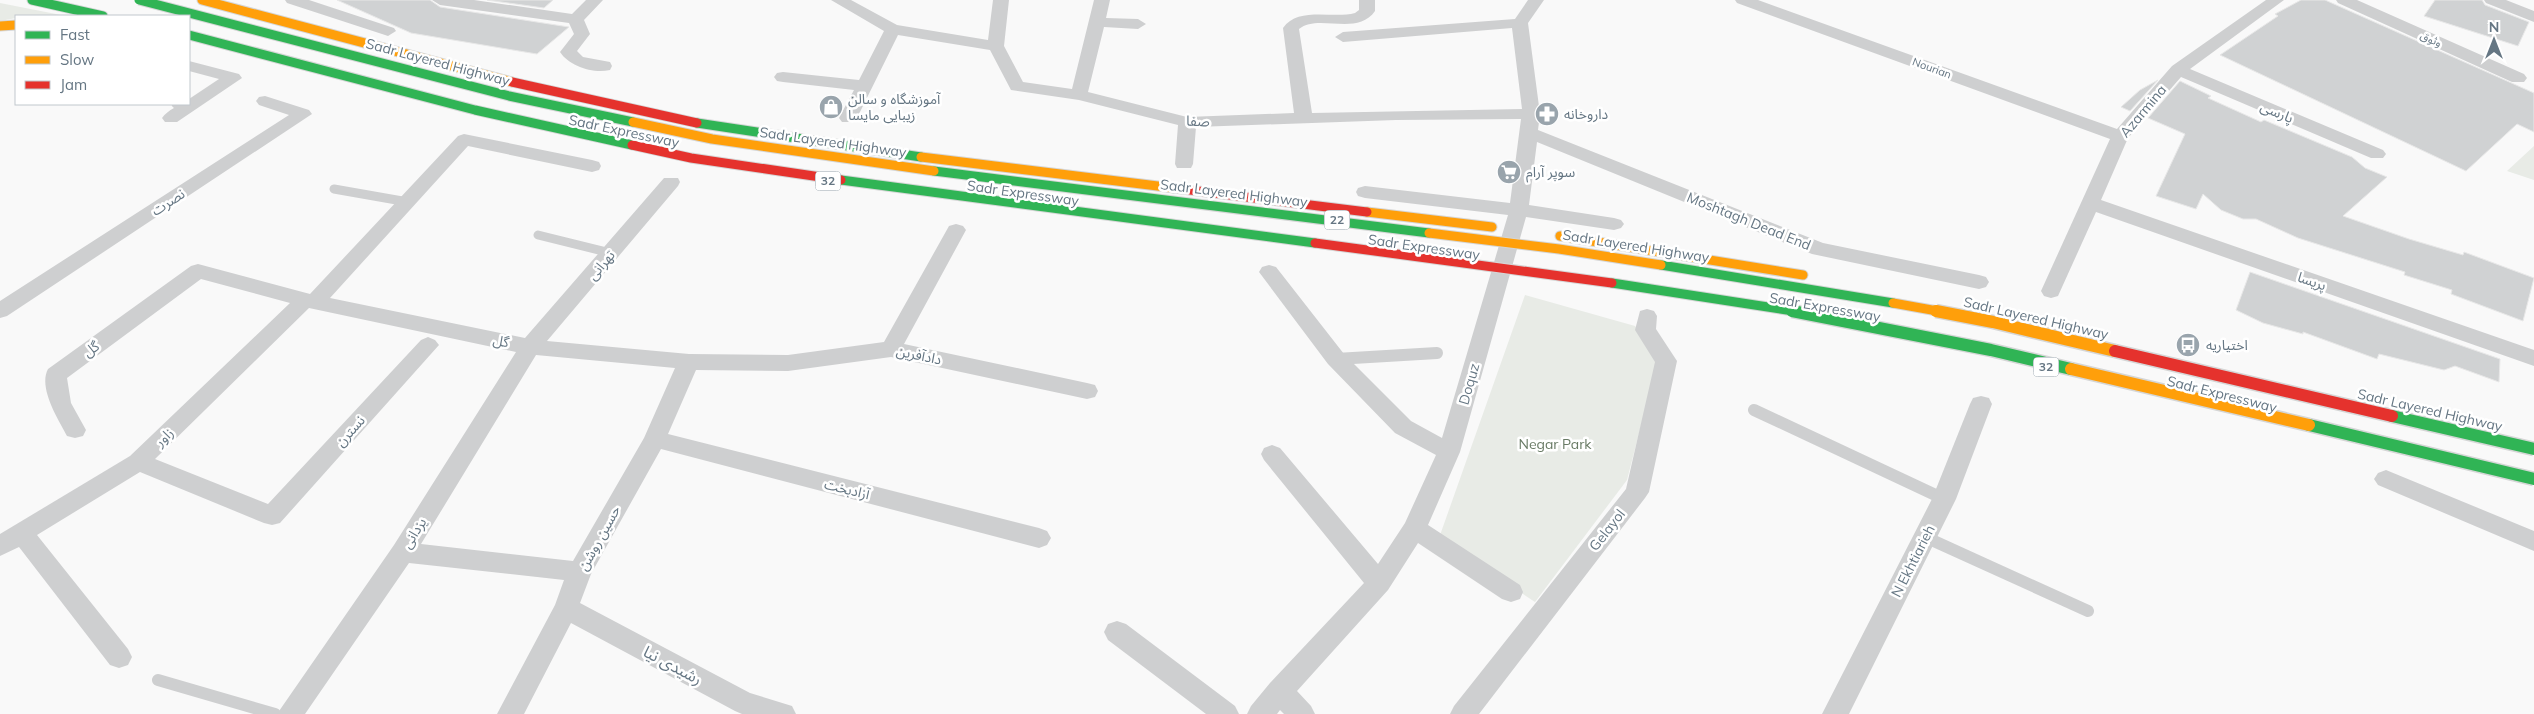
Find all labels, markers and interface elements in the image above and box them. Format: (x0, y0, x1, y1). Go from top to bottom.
legend (15, 15, 190, 105)
north arrow (2469, 15, 2519, 65)
text: N (2489, 18, 2499, 36)
text: Fast (60, 25, 90, 44)
street label: وثوق (2418, 28, 2444, 50)
street label: Sadr Layered Highway (364, 34, 512, 90)
text: Slow (60, 50, 94, 69)
street label: Nourian (1911, 54, 1953, 82)
text: Jam (60, 75, 87, 94)
street label: Azarmina (2116, 81, 2170, 141)
place label: آموزشگاه و سالن زیبایی مایسا (848, 90, 941, 124)
shop icon: آموزشگاه و سالن زیبایی مایسا (818, 94, 844, 120)
street label: پارسی (2257, 97, 2296, 128)
pharmacy icon: داروخانه (1534, 101, 1560, 127)
place label: داروخانه (1564, 105, 1609, 123)
street label: Sadr Expressway (567, 110, 681, 152)
street label: صفا (1186, 112, 1210, 130)
street label: Sadr Layered Highway (758, 123, 908, 161)
supermarket icon: سوپر آرام (1496, 159, 1522, 185)
place label: سوپر آرام (1526, 163, 1575, 183)
road number: 32 (816, 172, 840, 190)
street label: Sadr Layered Highway (1159, 175, 1309, 211)
street label: Sadr Expressway (966, 176, 1081, 210)
street label: نصرت (148, 184, 188, 219)
street label: Moshtagh Dead End (1684, 188, 1814, 254)
road number: 22 (1324, 210, 1350, 230)
street label: Sadr Layered Highway (1561, 226, 1711, 267)
street label: Sadr Expressway (1367, 230, 1482, 264)
street label: تهرانی (583, 246, 619, 284)
street label: پریسا (2295, 268, 2329, 295)
street label: Sadr Expressway (1768, 288, 1883, 326)
street label: Sadr Layered Highway (1962, 293, 2111, 344)
street label: گل (491, 331, 511, 352)
bus stop icon: اختیاریه (2175, 332, 2201, 358)
place label: اختیاریه (2206, 336, 2248, 354)
street label: گل (79, 337, 103, 361)
street label: دادآفرین (895, 341, 944, 369)
road number: 32 (2034, 358, 2058, 377)
street label: Doquz (1455, 361, 1483, 407)
street label: Sadr Expressway (2165, 372, 2279, 416)
street label: Sadr Layered Highway (2356, 385, 2505, 436)
street label: نسترن (331, 411, 369, 450)
street label: زاور (150, 424, 177, 451)
park label: Negar Park (1518, 435, 1592, 453)
street label: آزادبخت (822, 475, 872, 504)
street label: حسین روشن (574, 502, 624, 574)
street label: Gelayol (1585, 505, 1629, 555)
street label: یزدانی (398, 514, 430, 552)
street label: N Ekhtiarieh (1887, 522, 1939, 600)
street label: رشیدی نیا (640, 641, 706, 689)

